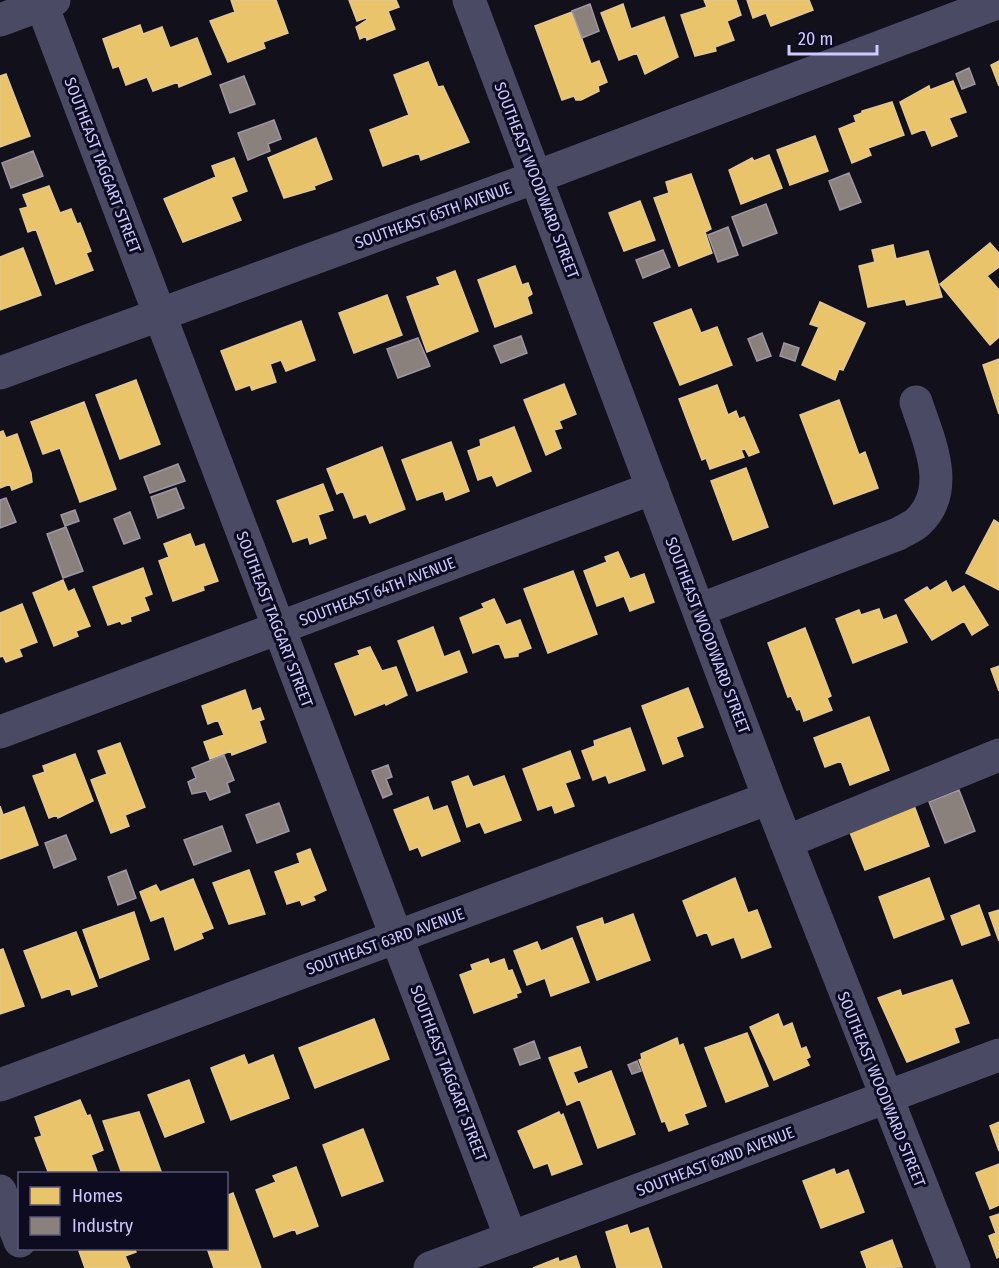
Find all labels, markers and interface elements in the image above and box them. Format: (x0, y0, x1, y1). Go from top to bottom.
scale bar (789, 18, 878, 56)
text: 20 m (798, 28, 833, 50)
street label: SOUTHEAST TAGGART STREET (60, 75, 145, 256)
street label: SOUTHEAST WOODWARD STREET (490, 79, 583, 282)
street label: SOUTHEAST 65TH AVENUE (352, 178, 514, 253)
street label: SOUTHEAST TAGGART STREET (232, 529, 317, 710)
street label: SOUTHEAST WOODWARD STREET (661, 534, 754, 737)
street label: SOUTHEAST 64TH AVENUE (297, 553, 458, 630)
street label: SOUTHEAST 63RD AVENUE (304, 904, 467, 979)
street label: SOUTHEAST TAGGART STREET (406, 983, 491, 1164)
street label: SOUTHEAST WOODWARD STREET (834, 989, 930, 1190)
street label: SOUTHEAST 62ND AVENUE (634, 1123, 797, 1200)
legend (18, 1172, 228, 1250)
text: Homes (72, 1185, 123, 1207)
text: Industry (72, 1215, 133, 1237)

